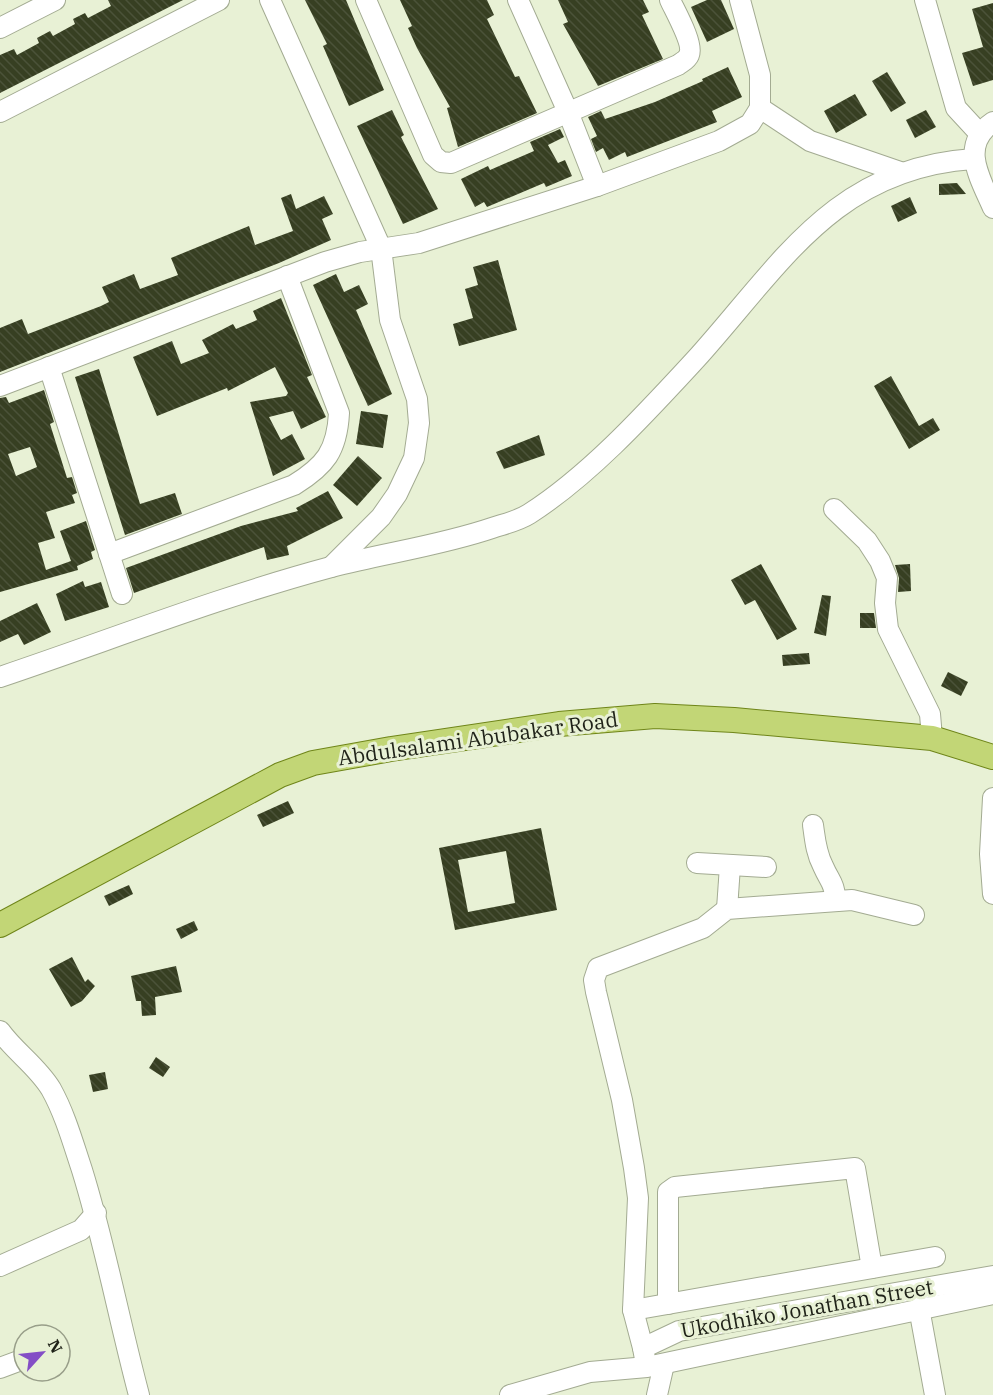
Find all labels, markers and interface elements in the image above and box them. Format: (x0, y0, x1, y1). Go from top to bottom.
street label: Abdulsalami Abubakar Road (336, 704, 620, 772)
street label: Ukodhiko Jonathan Street (678, 1272, 935, 1344)
north arrow (12, 1323, 72, 1383)
text: N (44, 1336, 67, 1356)

